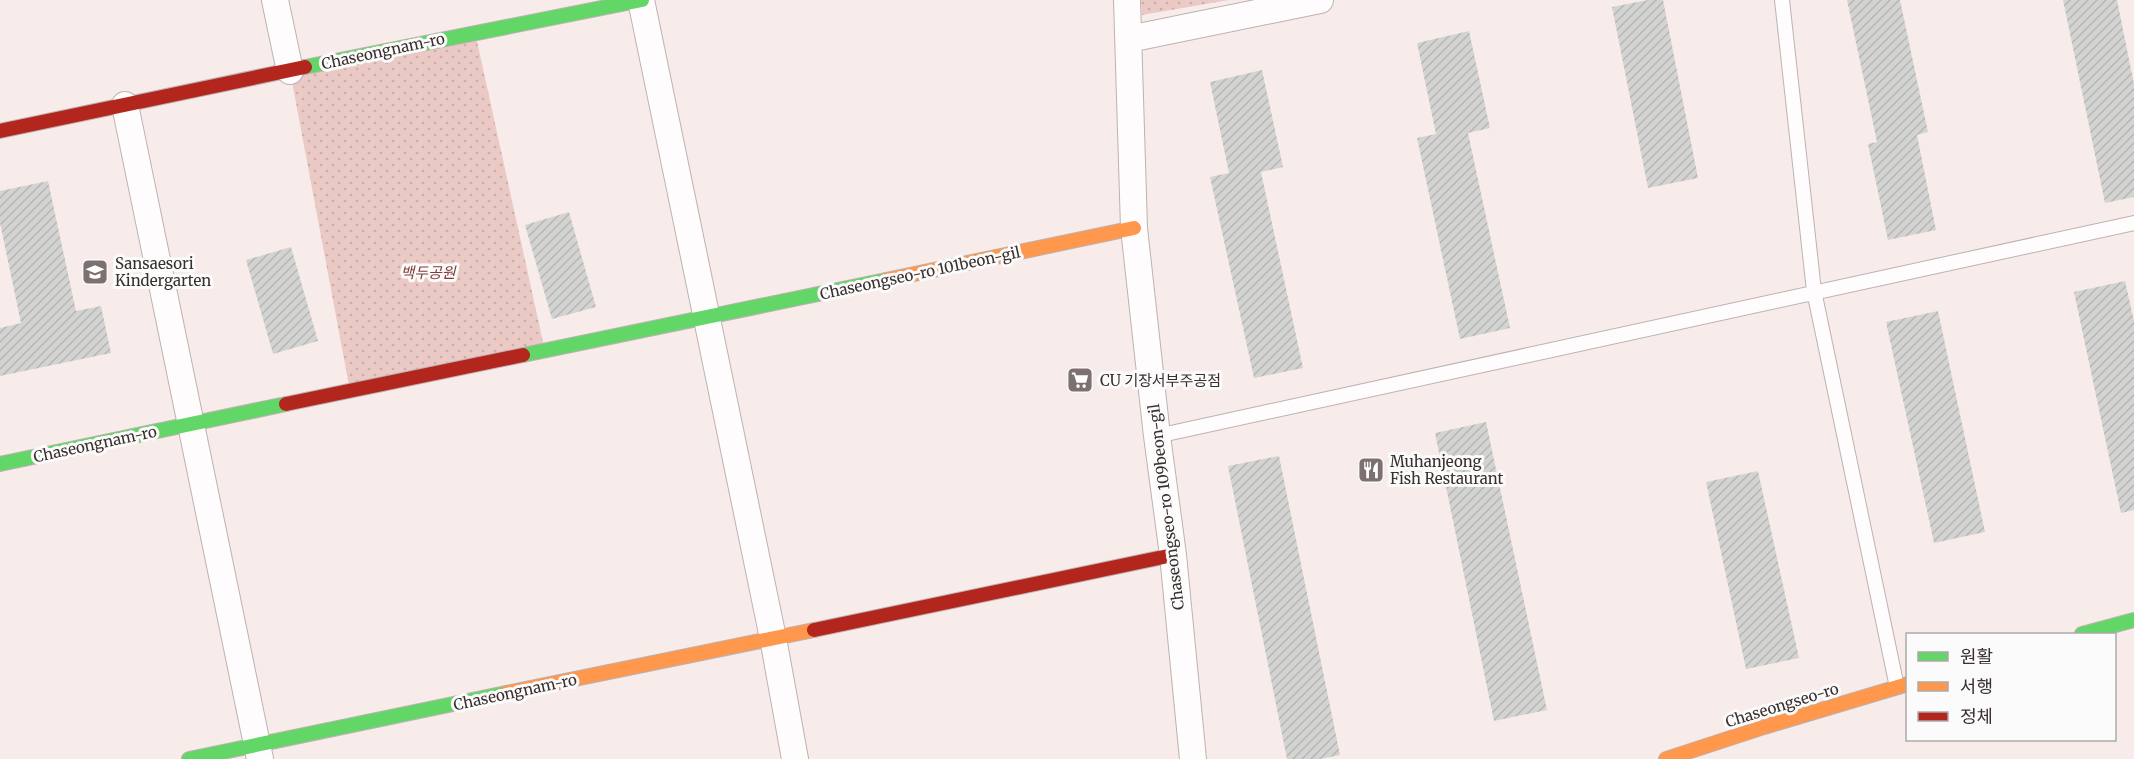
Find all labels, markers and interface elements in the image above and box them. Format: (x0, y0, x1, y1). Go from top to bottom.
street label: Chaseongnam-ro (320, 29, 447, 73)
street label: Chaseongseo-ro 101beon-gil (818, 242, 1022, 304)
place label: Sansaesori Kindergarten (115, 254, 211, 290)
school or university icon: Sansaesori Kindergarten (80, 257, 110, 287)
park label: 백두공원 (400, 263, 457, 282)
supermarket icon: CU 기장서부주공점 (1065, 365, 1095, 395)
place label: CU 기장서부주공점 (1100, 371, 1221, 390)
street label: Chaseongseo-ro 109beon-gil (1144, 402, 1188, 611)
street label: Chaseongnam-ro (32, 422, 159, 466)
place label: Muhanjeong Fish Restaurant (1390, 452, 1503, 488)
restaurant icon: Muhanjeong Fish Restaurant (1356, 455, 1386, 485)
legend (1906, 633, 2116, 741)
text: 원활 (1960, 645, 1993, 668)
street label: Chaseongnam-ro (452, 670, 579, 714)
text: 서행 (1960, 675, 1993, 698)
street label: Chaseongseo-ro (1723, 679, 1841, 731)
text: 정체 (1960, 705, 1993, 728)

